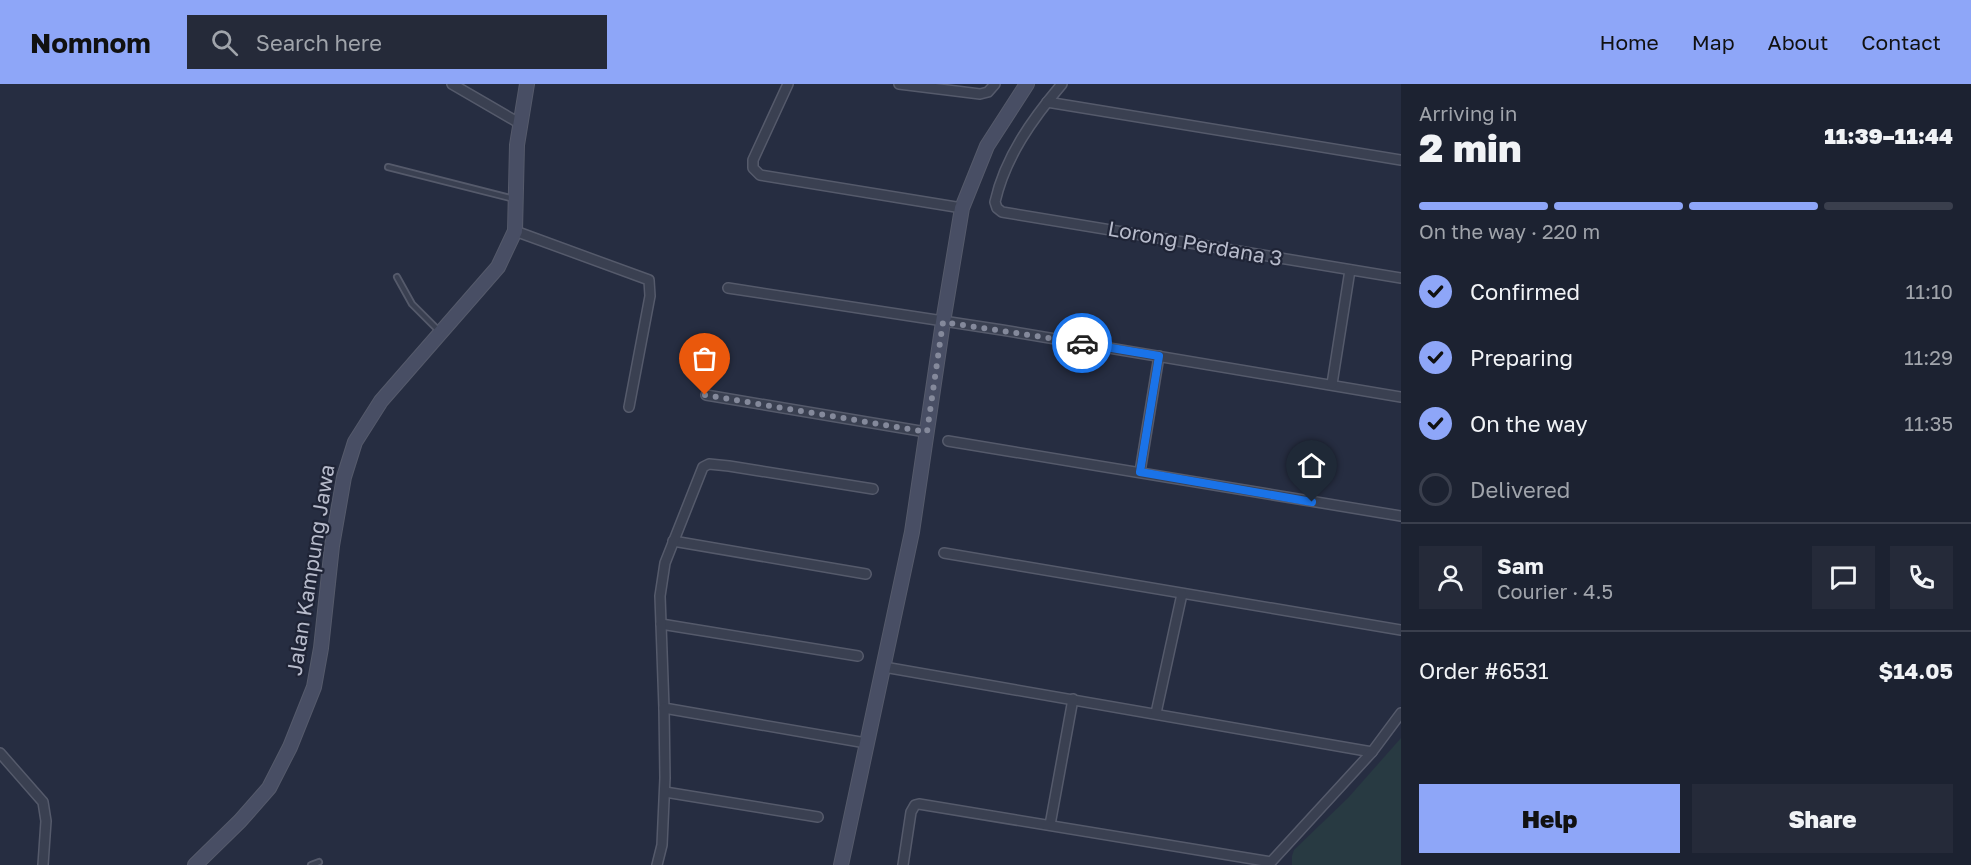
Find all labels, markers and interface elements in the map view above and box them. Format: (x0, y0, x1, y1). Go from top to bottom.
search box (187, 15, 607, 69)
text: Nomnom (30, 26, 151, 59)
icon: search (208, 26, 241, 59)
text: Search here (256, 29, 382, 56)
text: Home (1599, 29, 1659, 55)
text: Map (1692, 29, 1735, 55)
text: About (1768, 29, 1828, 55)
text: Contact (1861, 29, 1941, 55)
text: Arriving in (1419, 101, 1517, 125)
text: 11:39–11:44 (1824, 122, 1953, 149)
text: 2 min (1419, 124, 1522, 171)
street label: Lorong Perdana 3 (1106, 215, 1285, 271)
text: On the way · 220 m (1419, 219, 1600, 243)
icon: check (1419, 275, 1452, 308)
text: Confirmed (1470, 278, 1580, 305)
text: 11:10 (1906, 279, 1953, 303)
courier (1052, 313, 1112, 373)
icon: car (1066, 327, 1099, 360)
pin (679, 333, 730, 395)
icon: check (1419, 341, 1452, 374)
icon: bag (688, 342, 721, 375)
text: Preparing (1470, 344, 1573, 371)
text: 11:29 (1904, 345, 1953, 369)
icon: check (1419, 407, 1452, 440)
text: On the way (1470, 410, 1588, 437)
text: 11:35 (1904, 411, 1953, 435)
pin (1286, 440, 1337, 502)
icon: home (1295, 449, 1328, 482)
street label: Jalan Kampung Jawa (280, 462, 340, 677)
text: Delivered (1470, 476, 1570, 503)
button: person (1419, 546, 1482, 609)
button: chat (1812, 546, 1875, 609)
button: phone (1890, 546, 1953, 609)
text: Sam (1497, 552, 1544, 579)
text: Courier · 4.5 (1497, 579, 1613, 603)
text: Order #6531 (1419, 657, 1549, 684)
text: $14.05 (1878, 657, 1953, 684)
button: Help (1419, 784, 1680, 853)
button: Share (1692, 784, 1953, 853)

